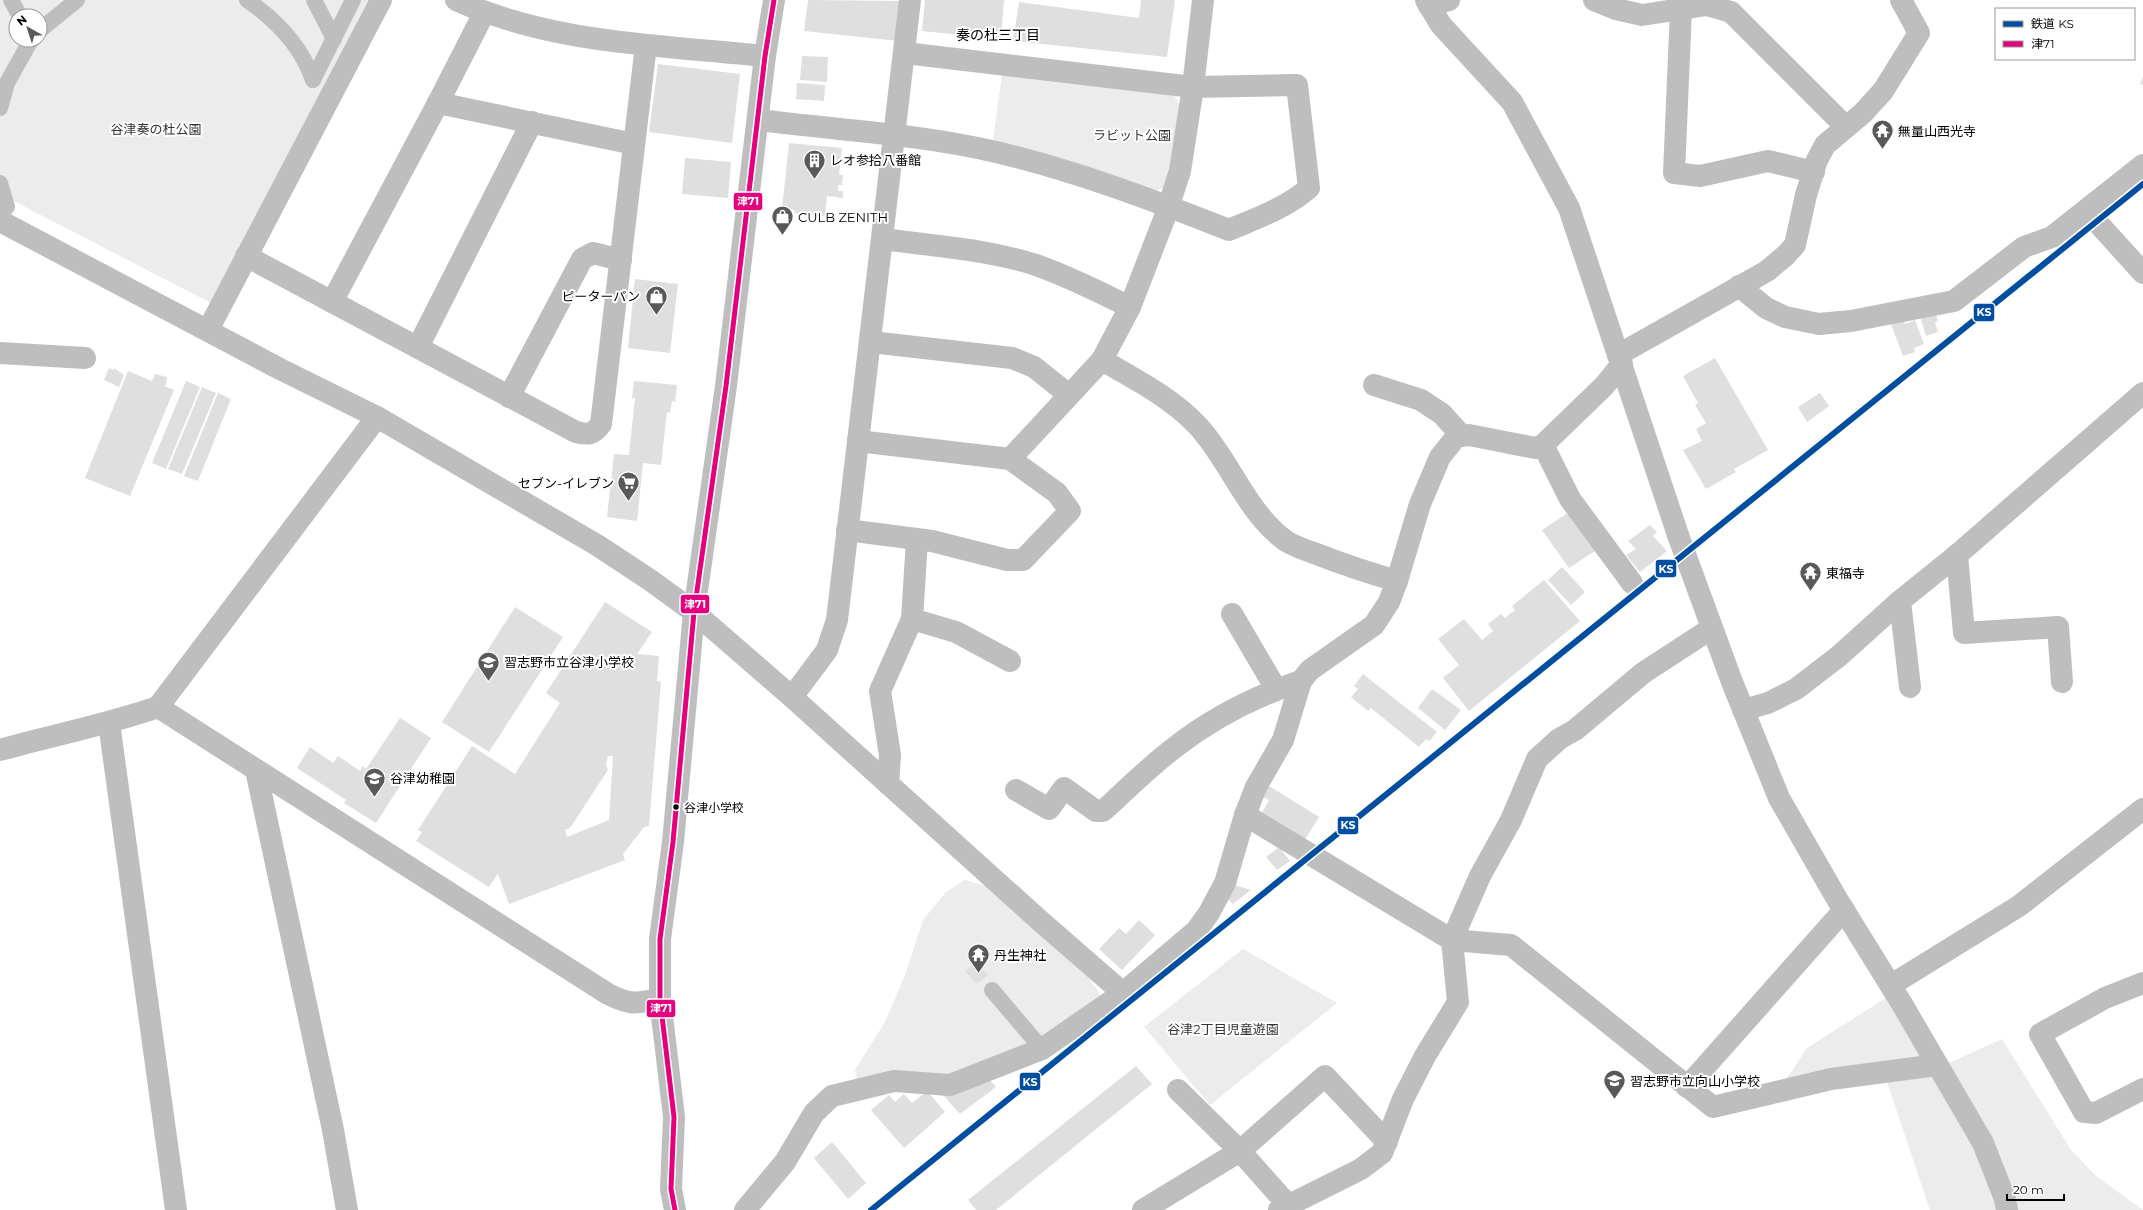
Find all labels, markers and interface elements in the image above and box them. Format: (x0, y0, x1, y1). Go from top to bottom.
north arrow (8, 8, 48, 48)
legend (1995, 8, 2135, 60)
text: N (14, 12, 30, 28)
text: 鉄道 KS (2031, 16, 2074, 31)
district label: 奏の杜三丁目 (956, 26, 1040, 44)
text: 津71 (2031, 36, 2055, 51)
temple icon: 無量山西光寺 (1869, 118, 1895, 151)
park label: 谷津奏の杜公園 (110, 121, 202, 137)
place label: 無量山西光寺 (1898, 123, 1976, 139)
park label: ラビット公園 (1093, 127, 1171, 143)
building icon: レオ参拾八番館 (801, 147, 827, 180)
place label: レオ参拾八番館 (830, 152, 921, 168)
line badge: 津71 (733, 192, 763, 211)
text: 津71 (737, 194, 759, 208)
shop icon: CULB ZENITH (770, 204, 796, 237)
place label: CULB ZENITH (798, 209, 888, 225)
shop icon: ピーターパン (643, 283, 669, 316)
place label: ピーターパン (561, 288, 640, 304)
line badge: KS (1973, 303, 1995, 322)
text: KS (1977, 305, 1992, 319)
supermarket icon: セブン-イレブン (616, 470, 642, 503)
place label: セブン-イレブン (518, 475, 614, 491)
line badge: KS (1655, 559, 1677, 578)
temple icon: 東福寺 (1797, 560, 1823, 593)
text: KS (1659, 562, 1674, 576)
place label: 東福寺 (1826, 565, 1865, 581)
line badge: 津71 (680, 594, 710, 614)
text: 津71 (684, 597, 706, 611)
school or university icon: 習志野市立谷津小学校 (475, 649, 501, 682)
place label: 習志野市立谷津小学校 (504, 654, 634, 670)
school or university icon: 谷津幼稚園 (362, 765, 388, 798)
place label: 谷津幼稚園 (390, 770, 455, 786)
place label: 谷津小学校 (684, 800, 744, 815)
marker: 谷津小学校 (671, 802, 681, 812)
line badge: KS (1337, 816, 1359, 835)
text: KS (1341, 818, 1356, 832)
temple icon: 丹生神社 (966, 942, 992, 975)
place label: 丹生神社 (994, 947, 1046, 963)
line badge: 津71 (646, 999, 676, 1018)
text: 津71 (650, 1001, 672, 1015)
park label: 谷津2丁目児童遊園 (1167, 1021, 1279, 1037)
school or university icon: 習志野市立向山小学校 (1602, 1068, 1628, 1101)
line badge: KS (1019, 1072, 1041, 1091)
place label: 習志野市立向山小学校 (1630, 1073, 1760, 1089)
text: KS (1023, 1075, 1038, 1089)
scale bar (2007, 1176, 2064, 1202)
text: 20 m (2013, 1182, 2044, 1197)

